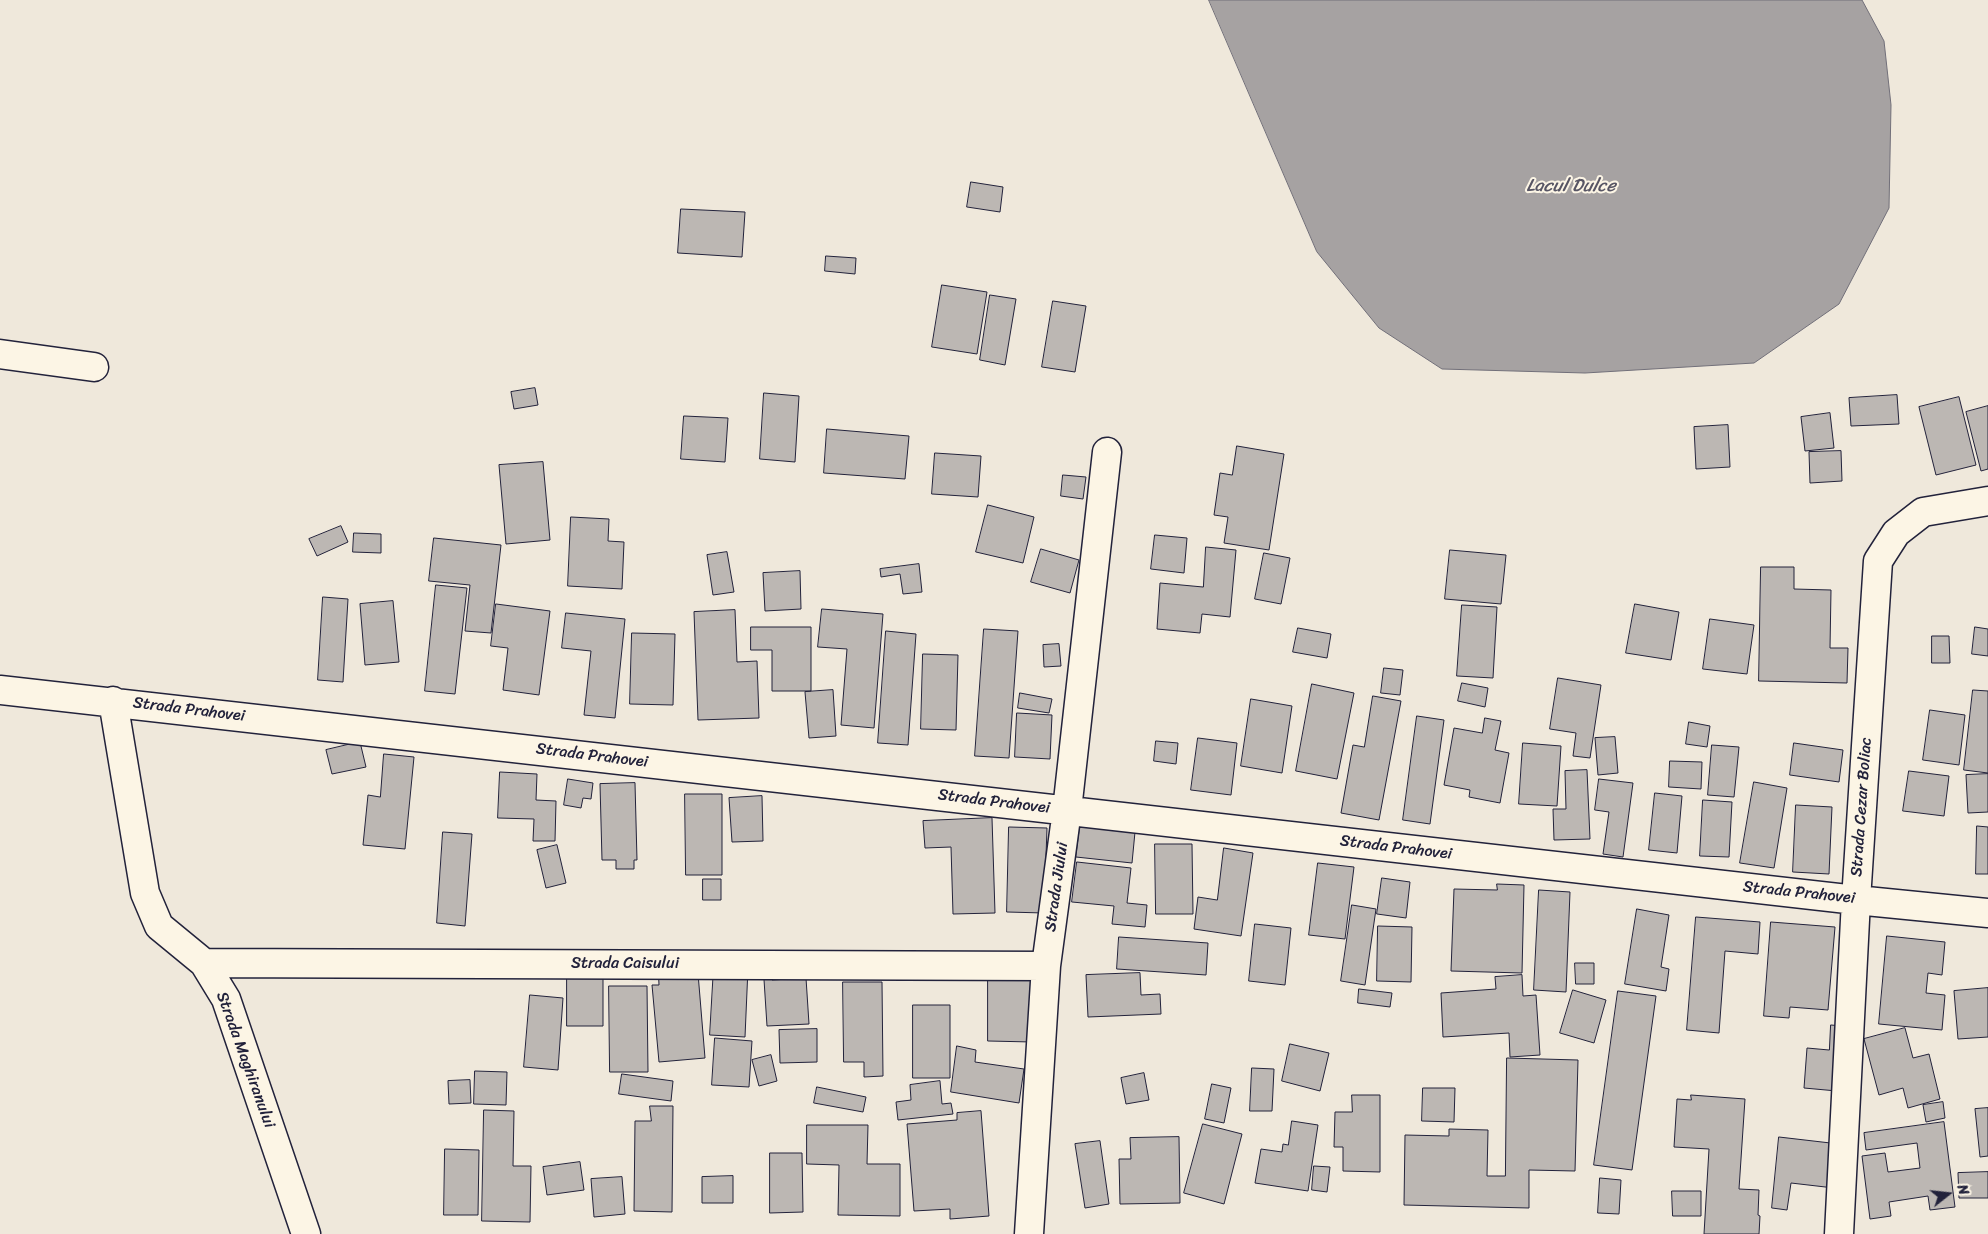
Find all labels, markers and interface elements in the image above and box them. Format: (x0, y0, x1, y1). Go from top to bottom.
water label: Lacul Dulce (1526, 175, 1616, 197)
street label: Strada Prahovei (132, 694, 246, 726)
street label: Strada Cezar Boliac (1848, 736, 1876, 878)
street label: Strada Prahovei (535, 740, 649, 772)
street label: Strada Prahovei (937, 786, 1051, 818)
street label: Strada Prahovei (1339, 832, 1453, 864)
street label: Strada Jiului (1041, 841, 1073, 933)
street label: Strada Prahovei (1742, 878, 1856, 908)
street label: Strada Caisului (571, 954, 679, 974)
street label: Strada Maghiranului (211, 989, 279, 1131)
north arrow (1923, 1169, 1973, 1219)
text: N (1950, 1182, 1976, 1198)

